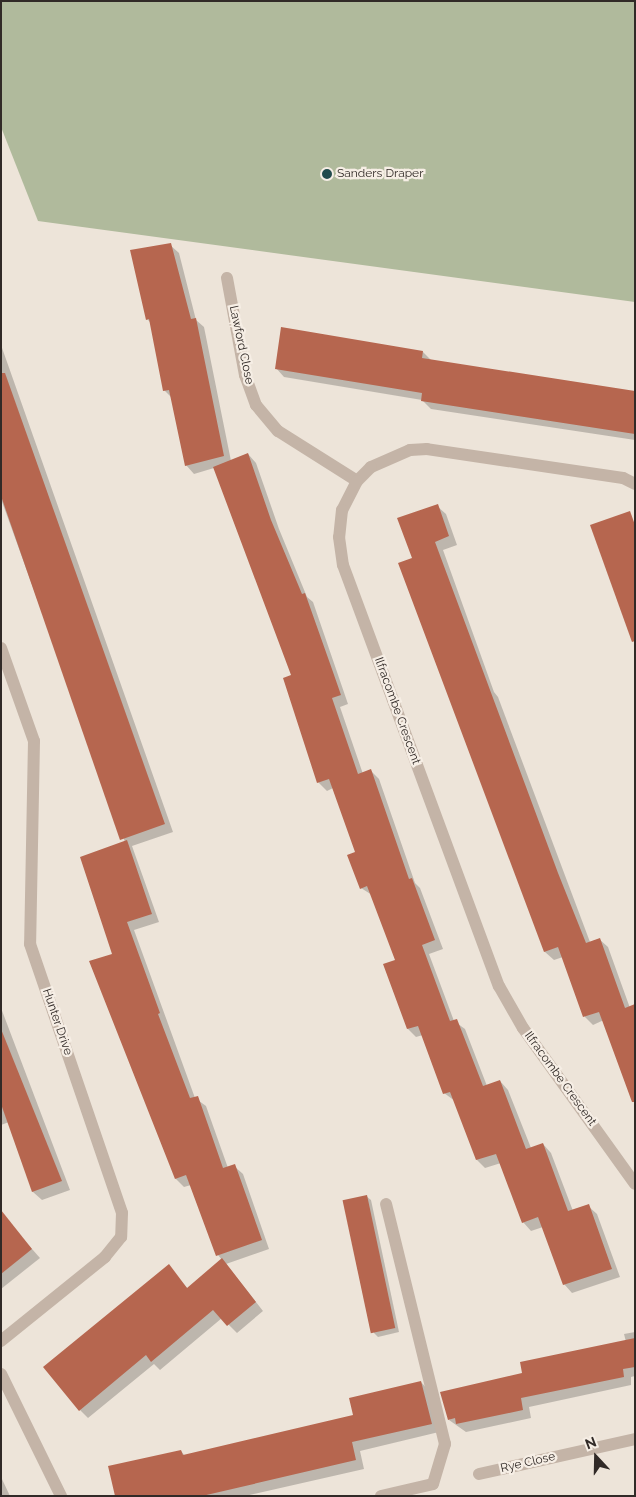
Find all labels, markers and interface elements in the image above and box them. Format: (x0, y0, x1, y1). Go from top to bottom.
place label: Sanders Draper (337, 167, 423, 181)
marker: Sanders Draper (321, 168, 333, 180)
street label: Lawford Close (226, 304, 256, 386)
street label: Ilfracombe Crescent (371, 656, 423, 766)
street label: Hunter Drive (39, 987, 75, 1057)
street label: Ilfracombe Crescent (521, 1029, 599, 1129)
north arrow (571, 1432, 621, 1482)
text: N (583, 1434, 598, 1452)
street label: Rye Close (499, 1450, 557, 1476)

